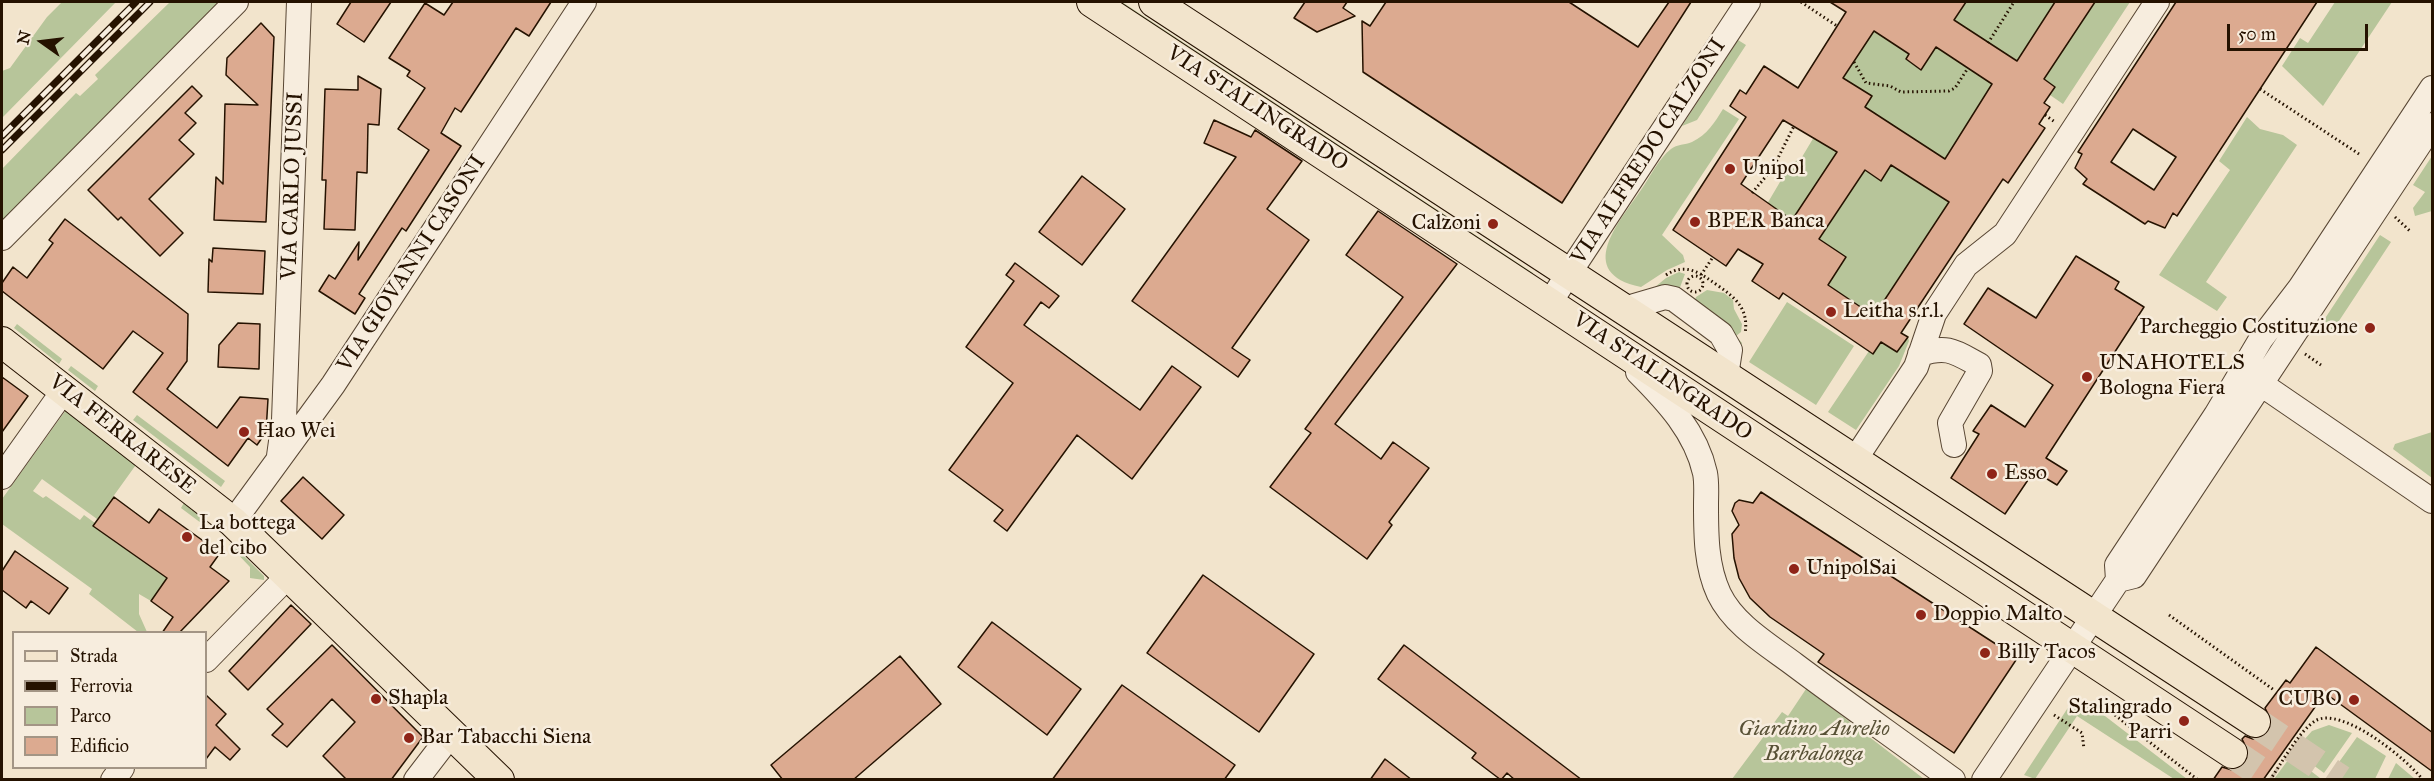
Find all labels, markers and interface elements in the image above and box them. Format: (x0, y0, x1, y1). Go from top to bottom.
north arrow (12, 12, 72, 72)
scale bar (2230, 12, 2371, 50)
text: 50 m (2238, 23, 2276, 45)
text: N (13, 29, 35, 46)
street label: VIA ALFREDO CALZONI (1566, 34, 1732, 270)
street label: VIA STALINGRADO (1161, 40, 1353, 178)
street label: VIA CARLO JUSSI (277, 92, 309, 280)
street label: VIA GIOVANNI CASONI (332, 151, 492, 377)
place label: Unipol (1742, 156, 1805, 182)
marker: Unipol (1723, 162, 1737, 176)
place label: BPER Banca (1707, 209, 1824, 235)
place label: Calzoni (1411, 211, 1481, 237)
marker: BPER Banca (1688, 215, 1702, 229)
marker: Calzoni (1486, 217, 1500, 231)
place label: Leitha s.r.l. (1843, 299, 1944, 325)
marker: Leitha s.r.l. (1824, 305, 1838, 319)
street label: VIA STALINGRADO (1567, 307, 1757, 447)
place label: Parcheggio Costituzione (2139, 315, 2358, 341)
marker: Parcheggio Costituzione (2363, 321, 2377, 335)
place label: UNAHOTELS Bologna Fiera (2099, 351, 2245, 402)
street label: VIA FERRARESE (43, 369, 201, 501)
marker: UNAHOTELS Bologna Fiera (2080, 370, 2094, 384)
place label: Hao Wei (256, 419, 336, 445)
marker: Hao Wei (237, 425, 251, 439)
place label: Esso (2004, 461, 2047, 487)
marker: Esso (1985, 467, 1999, 481)
place label: La bottega del cibo (199, 511, 296, 562)
marker: La bottega del cibo (180, 530, 194, 544)
place label: UnipolSai (1806, 556, 1897, 582)
marker: UnipolSai (1787, 562, 1801, 576)
place label: Doppio Malto (1933, 602, 2062, 628)
marker: Doppio Malto (1914, 608, 1928, 622)
legend (12, 631, 207, 769)
place label: Billy Tacos (1997, 640, 2096, 666)
text: Strada (70, 645, 118, 667)
marker: Billy Tacos (1978, 646, 1992, 660)
text: Ferrovia (70, 675, 133, 697)
place label: Shapla (388, 686, 448, 712)
place label: CUBO (2278, 687, 2342, 713)
marker: Shapla (369, 692, 383, 706)
marker: CUBO (2347, 693, 2361, 707)
place label: Stalingrado Parri (2068, 695, 2172, 746)
text: Parco (70, 705, 111, 727)
marker: Stalingrado Parri (2177, 714, 2191, 728)
park label: Giardino Aurelio Barbalonga (1738, 717, 1890, 768)
place label: Bar Tabacchi Siena (421, 725, 591, 751)
marker: Bar Tabacchi Siena (402, 731, 416, 745)
text: Edificio (70, 735, 129, 757)

